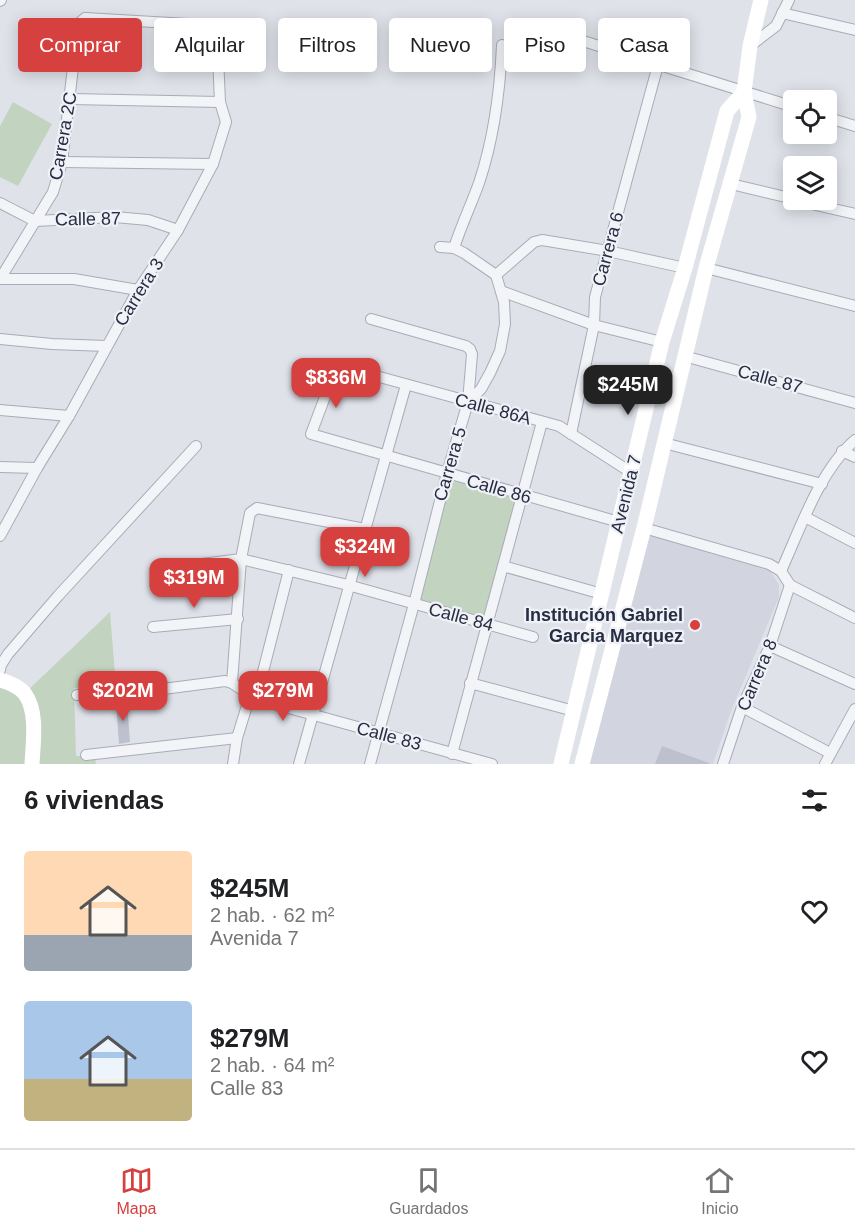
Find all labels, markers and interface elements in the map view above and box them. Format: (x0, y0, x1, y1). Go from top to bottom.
chip: Comprar (18, 18, 142, 72)
chip: Alquilar (154, 18, 266, 72)
chip: Filtros (278, 18, 377, 72)
chip: Nuevo (389, 18, 492, 72)
chip: Piso (504, 18, 586, 72)
chip: Casa (598, 18, 690, 72)
street label: Carrera 2C (45, 90, 81, 182)
map controls (783, 90, 837, 210)
button: locate (783, 90, 837, 144)
button: layers (783, 156, 837, 210)
street label: Calle 87 (55, 208, 121, 230)
street label: Carrera 6 (589, 210, 627, 288)
street label: Carrera 3 (110, 254, 168, 330)
pin: $836M (294, 358, 378, 409)
street label: Calle 87 (736, 361, 804, 397)
pin: $245M (586, 365, 670, 416)
text: $836M (305, 366, 367, 388)
text: $245M (597, 373, 659, 395)
street label: Calle 86A (453, 389, 533, 429)
street label: Carrera 5 (430, 425, 470, 503)
street label: Avenida 7 (607, 453, 645, 535)
street label: Calle 86 (464, 470, 534, 508)
pin: $324M (323, 527, 407, 578)
text: $324M (334, 535, 396, 557)
pin: $319M (152, 558, 236, 609)
text: $319M (163, 566, 225, 588)
street label: Calle 84 (427, 599, 495, 635)
place label: Institución Gabriel Garcia Marquez (525, 605, 683, 646)
marker: Institución Gabriel Garcia Marquez (688, 618, 702, 632)
street label: Carrera 8 (733, 636, 781, 714)
pin: $202M (81, 671, 165, 722)
pin: $279M (241, 671, 325, 722)
text: $202M (92, 679, 154, 701)
text: $279M (252, 679, 314, 701)
street label: Calle 83 (355, 718, 423, 754)
icon: filters (798, 784, 831, 817)
text: 6 viviendas (24, 785, 164, 815)
text: $245M (210, 873, 290, 903)
icon: home (72, 875, 144, 947)
icon: heart (798, 895, 831, 928)
text: 2 hab. · 62 m² (210, 904, 335, 926)
text: Avenida 7 (210, 927, 299, 949)
text: $279M (210, 1023, 290, 1053)
icon: home (72, 1025, 144, 1097)
icon: heart (798, 1045, 831, 1078)
text: 2 hab. · 64 m² (210, 1054, 335, 1076)
text: Calle 83 (210, 1077, 283, 1099)
tab: Mapa (116, 1164, 156, 1218)
tab: Guardados (389, 1164, 468, 1218)
tab: Inicio (701, 1164, 739, 1218)

